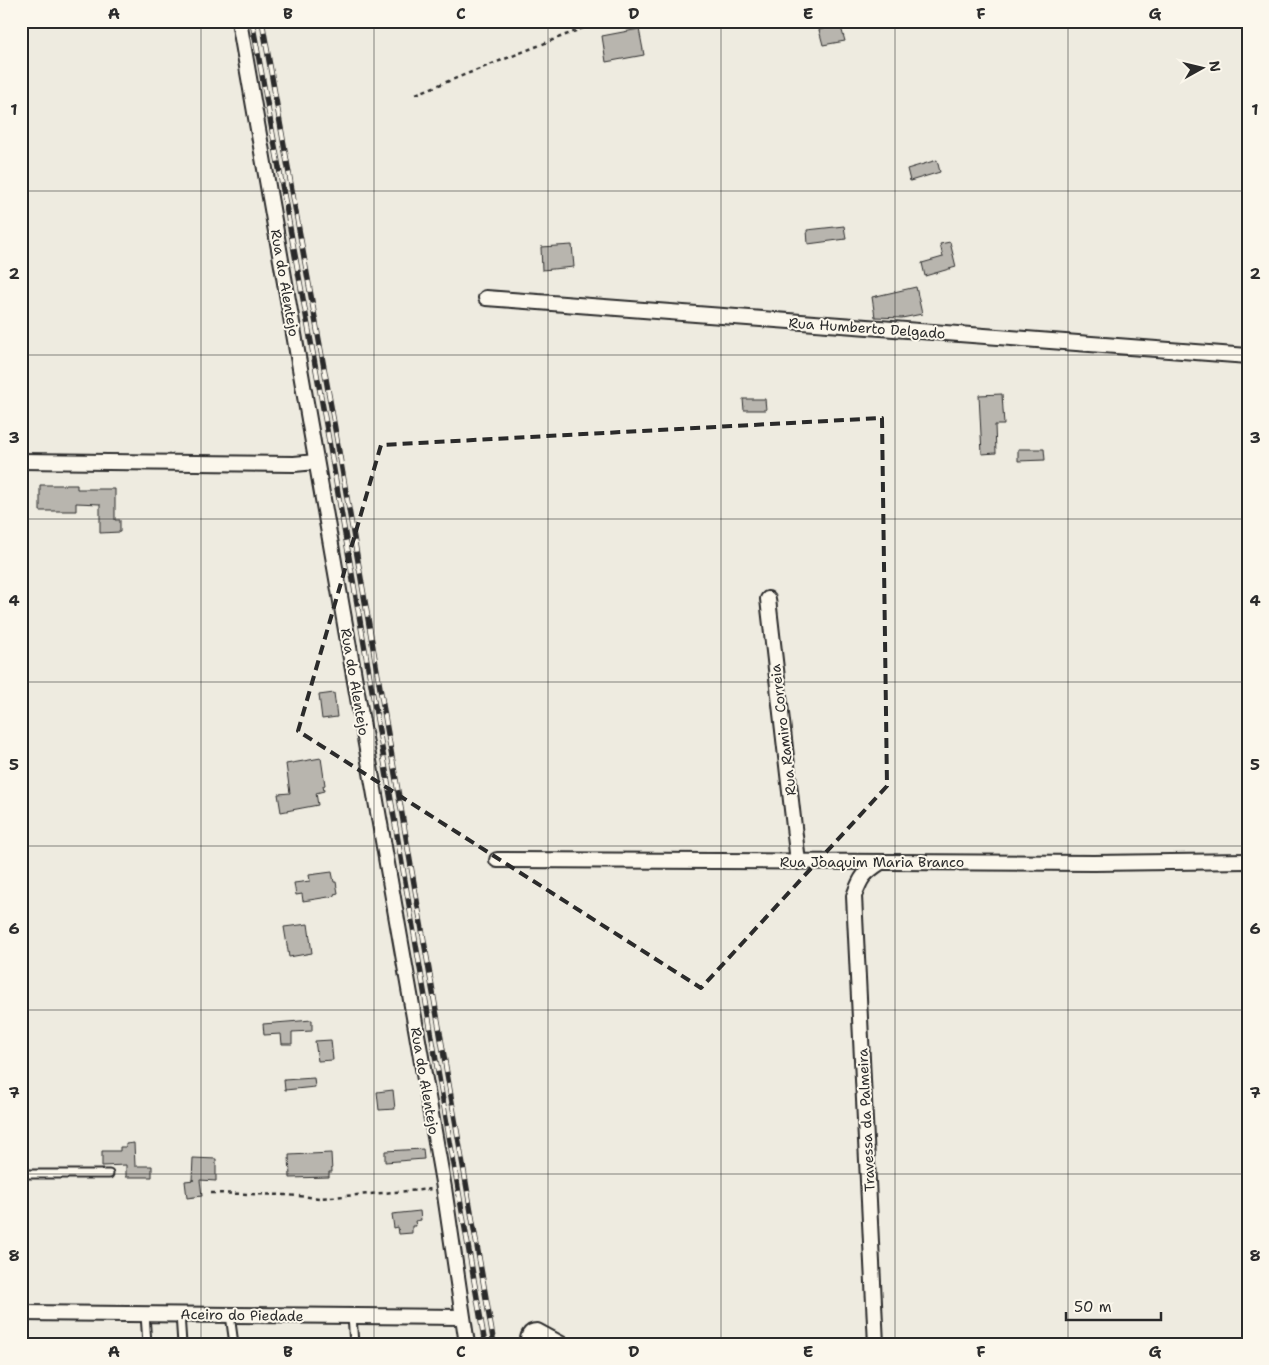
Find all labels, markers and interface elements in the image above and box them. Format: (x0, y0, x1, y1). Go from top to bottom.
text: A (108, 3, 120, 24)
text: B (283, 3, 293, 24)
text: C (456, 3, 466, 24)
text: D (628, 3, 640, 24)
text: E (803, 3, 813, 24)
text: F (976, 3, 986, 24)
text: G (1149, 3, 1162, 24)
north arrow (1176, 42, 1226, 92)
text: N (1205, 59, 1225, 73)
text: 1 (10, 99, 18, 120)
text: 1 (1251, 99, 1259, 120)
street label: Rua do Alentejo (267, 228, 303, 338)
text: 2 (8, 263, 20, 284)
text: 2 (1249, 263, 1261, 284)
street label: Rua Humberto Delgado (788, 314, 946, 342)
text: 3 (8, 427, 20, 448)
text: 3 (1249, 427, 1261, 448)
text: 4 (8, 590, 20, 611)
text: 4 (1249, 590, 1261, 611)
street label: Rua do Alentejo (337, 627, 373, 737)
street label: Rua Ramiro Correia (766, 663, 800, 797)
text: 5 (9, 754, 19, 775)
text: 5 (1250, 754, 1260, 775)
street label: Rua Joaquim Maria Branco (780, 853, 964, 871)
text: 6 (8, 918, 20, 939)
text: 6 (1249, 918, 1261, 939)
street label: Rua do Alentejo (407, 1026, 443, 1136)
street label: Travessa da Palmeira (853, 1048, 879, 1192)
text: 7 (8, 1082, 20, 1103)
text: 7 (1249, 1082, 1261, 1103)
text: 8 (8, 1245, 20, 1266)
text: 8 (1249, 1245, 1261, 1266)
scale bar (1066, 1290, 1162, 1322)
text: 50 m (1074, 1297, 1112, 1317)
street label: Aceiro do Piedade (180, 1305, 304, 1325)
text: A (108, 1341, 120, 1362)
text: B (283, 1341, 293, 1362)
text: C (456, 1341, 466, 1362)
text: D (628, 1341, 640, 1362)
text: E (803, 1341, 813, 1362)
text: F (976, 1341, 986, 1362)
text: G (1149, 1341, 1162, 1362)

